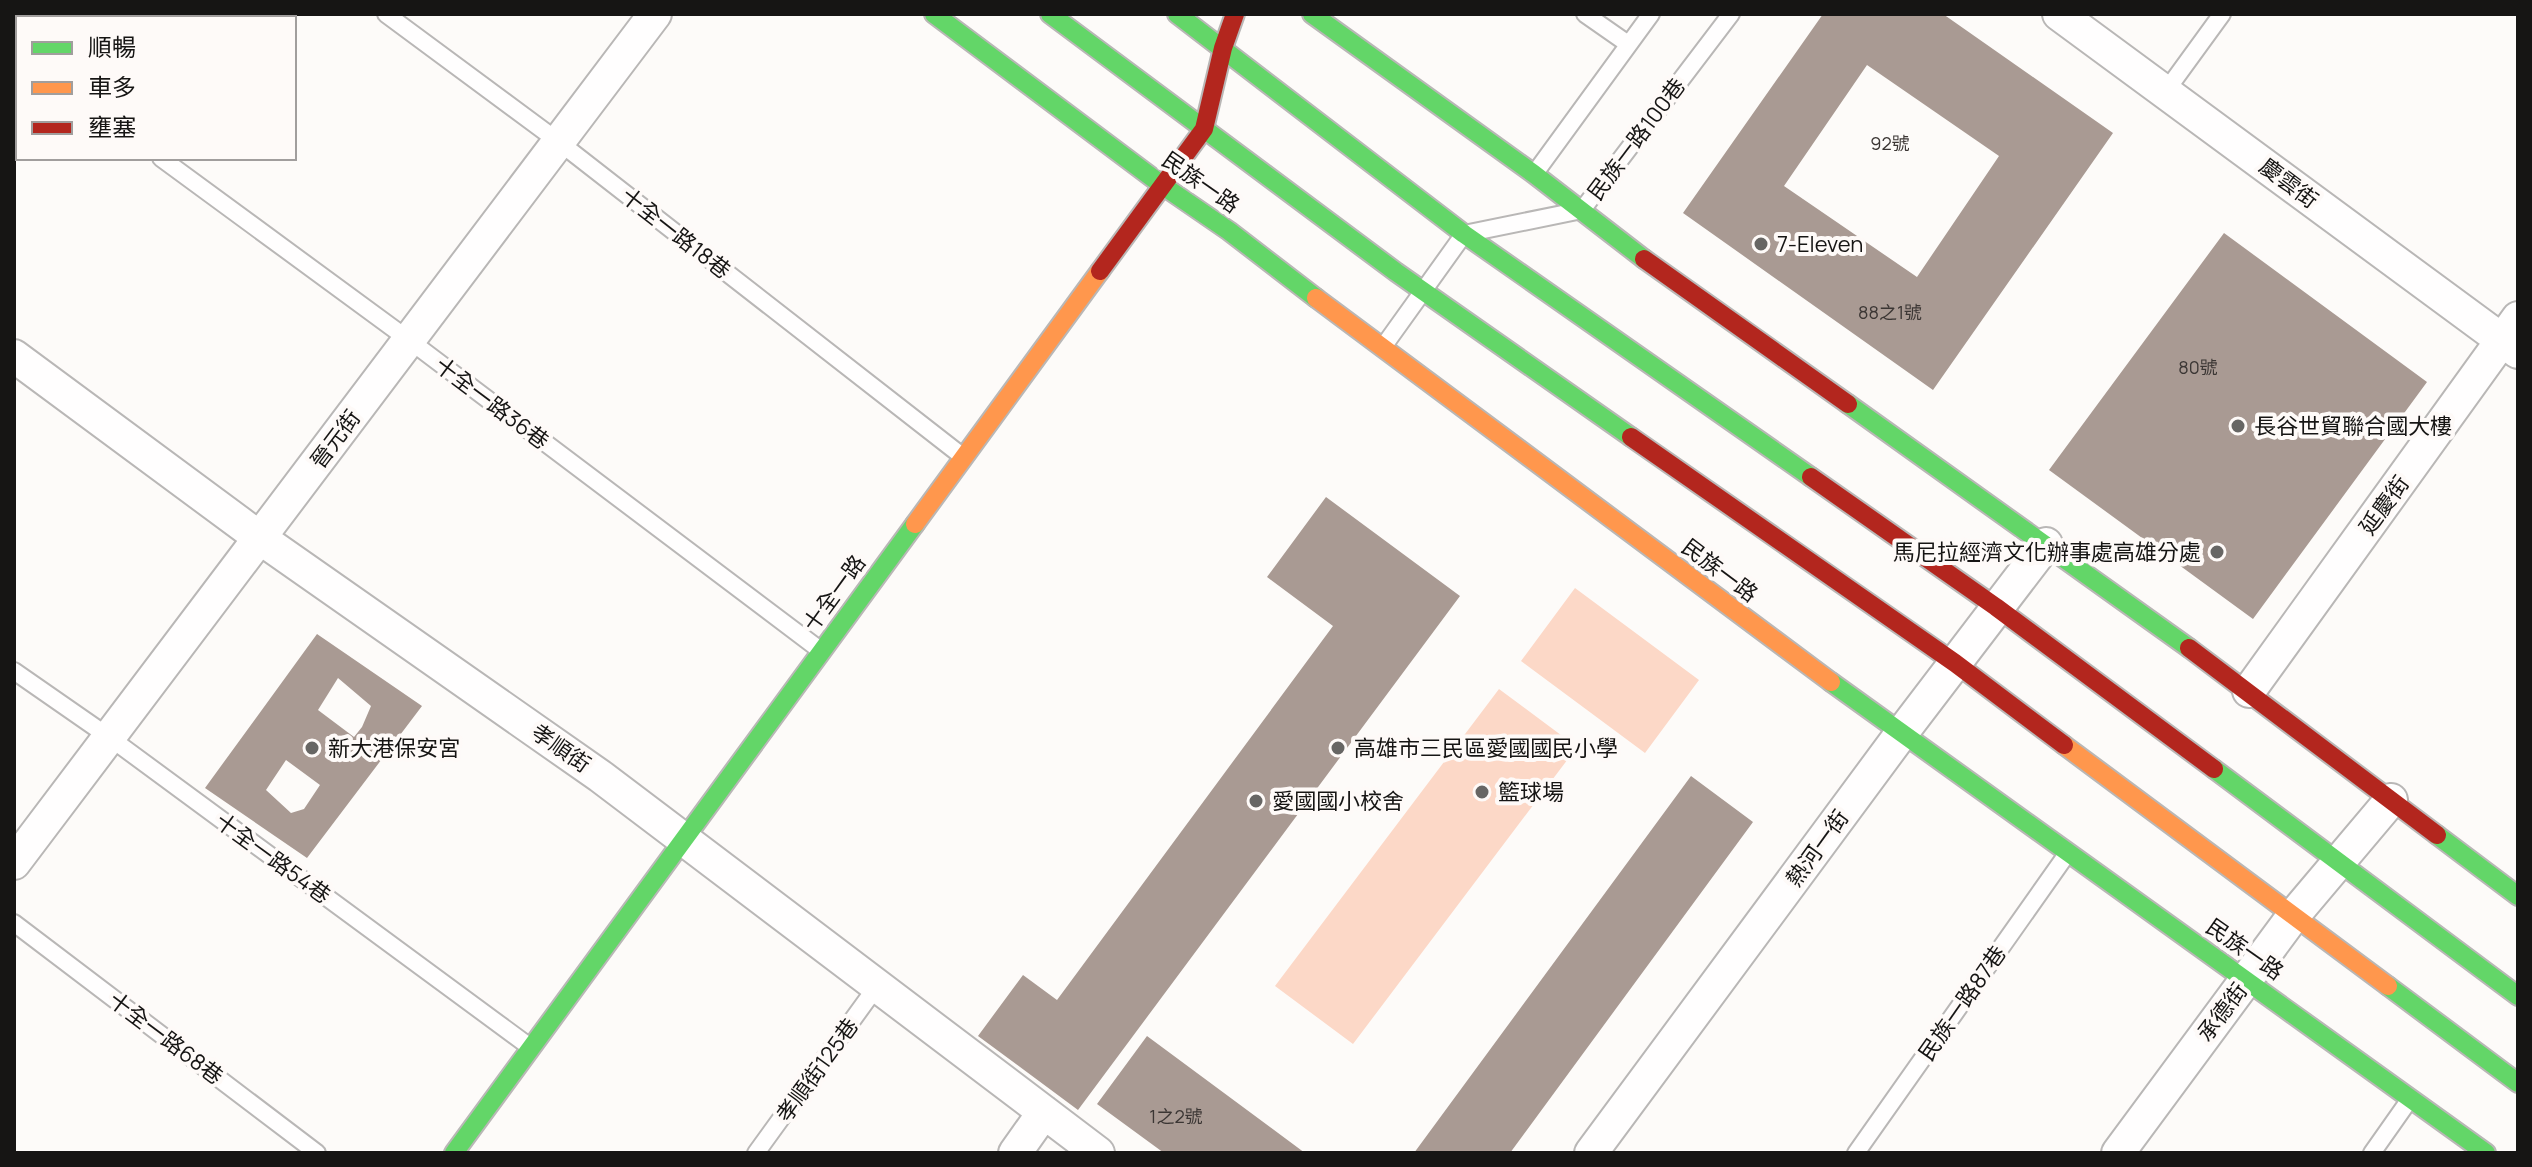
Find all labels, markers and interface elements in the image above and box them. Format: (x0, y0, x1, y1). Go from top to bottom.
legend (16, 16, 296, 160)
text: 順暢 (88, 30, 136, 63)
text: 車多 (88, 70, 136, 103)
street label: 民族一路100巷 (1580, 72, 1692, 206)
text: 壅塞 (88, 110, 136, 143)
house number: 92號 (1870, 131, 1910, 155)
street label: 民族一路 (1156, 144, 1246, 220)
street label: 慶雲街 (2254, 151, 2324, 215)
street label: 十全一路18巷 (615, 181, 737, 285)
place label: 7-Eleven (1777, 229, 1863, 259)
marker: 7-Eleven (1752, 235, 1770, 253)
house number: 88之1號 (1858, 300, 1922, 324)
street label: 十全一路36巷 (429, 350, 555, 456)
house number: 80號 (2178, 355, 2218, 379)
street label: 晉元街 (303, 404, 367, 474)
place label: 長谷世貿聯合國大樓 (2254, 411, 2452, 441)
marker: 長谷世貿聯合國大樓 (2229, 417, 2247, 435)
street label: 延慶街 (2352, 469, 2416, 541)
street label: 民族一路 (1676, 532, 1764, 608)
place label: 馬尼拉經濟文化辦事處高雄分處 (1893, 537, 2201, 567)
marker: 馬尼拉經濟文化辦事處高雄分處 (2208, 543, 2226, 561)
street label: 十全一路 (796, 549, 872, 637)
street label: 孝順街 (525, 717, 597, 779)
place label: 新大港保安宮 (328, 733, 460, 763)
place label: 高雄市三民區愛國國民小學 (1354, 733, 1618, 763)
marker: 新大港保安宮 (303, 739, 321, 757)
marker: 高雄市三民區愛國國民小學 (1329, 739, 1347, 757)
place label: 籃球場 (1498, 777, 1564, 807)
marker: 籃球場 (1473, 783, 1491, 801)
place label: 愛國國小校舍 (1272, 786, 1404, 816)
marker: 愛國國小校舍 (1247, 792, 1265, 810)
street label: 熱河一街 (1779, 804, 1855, 892)
street label: 十全一路54巷 (209, 806, 337, 910)
street label: 民族一路 (2200, 911, 2290, 987)
street label: 民族一路87巷 (1911, 940, 2013, 1066)
street label: 承德街 (2190, 977, 2254, 1047)
street label: 十全一路68巷 (102, 985, 230, 1091)
street label: 孝順街125巷 (769, 1012, 865, 1128)
house number: 1之2號 (1149, 1104, 1203, 1128)

